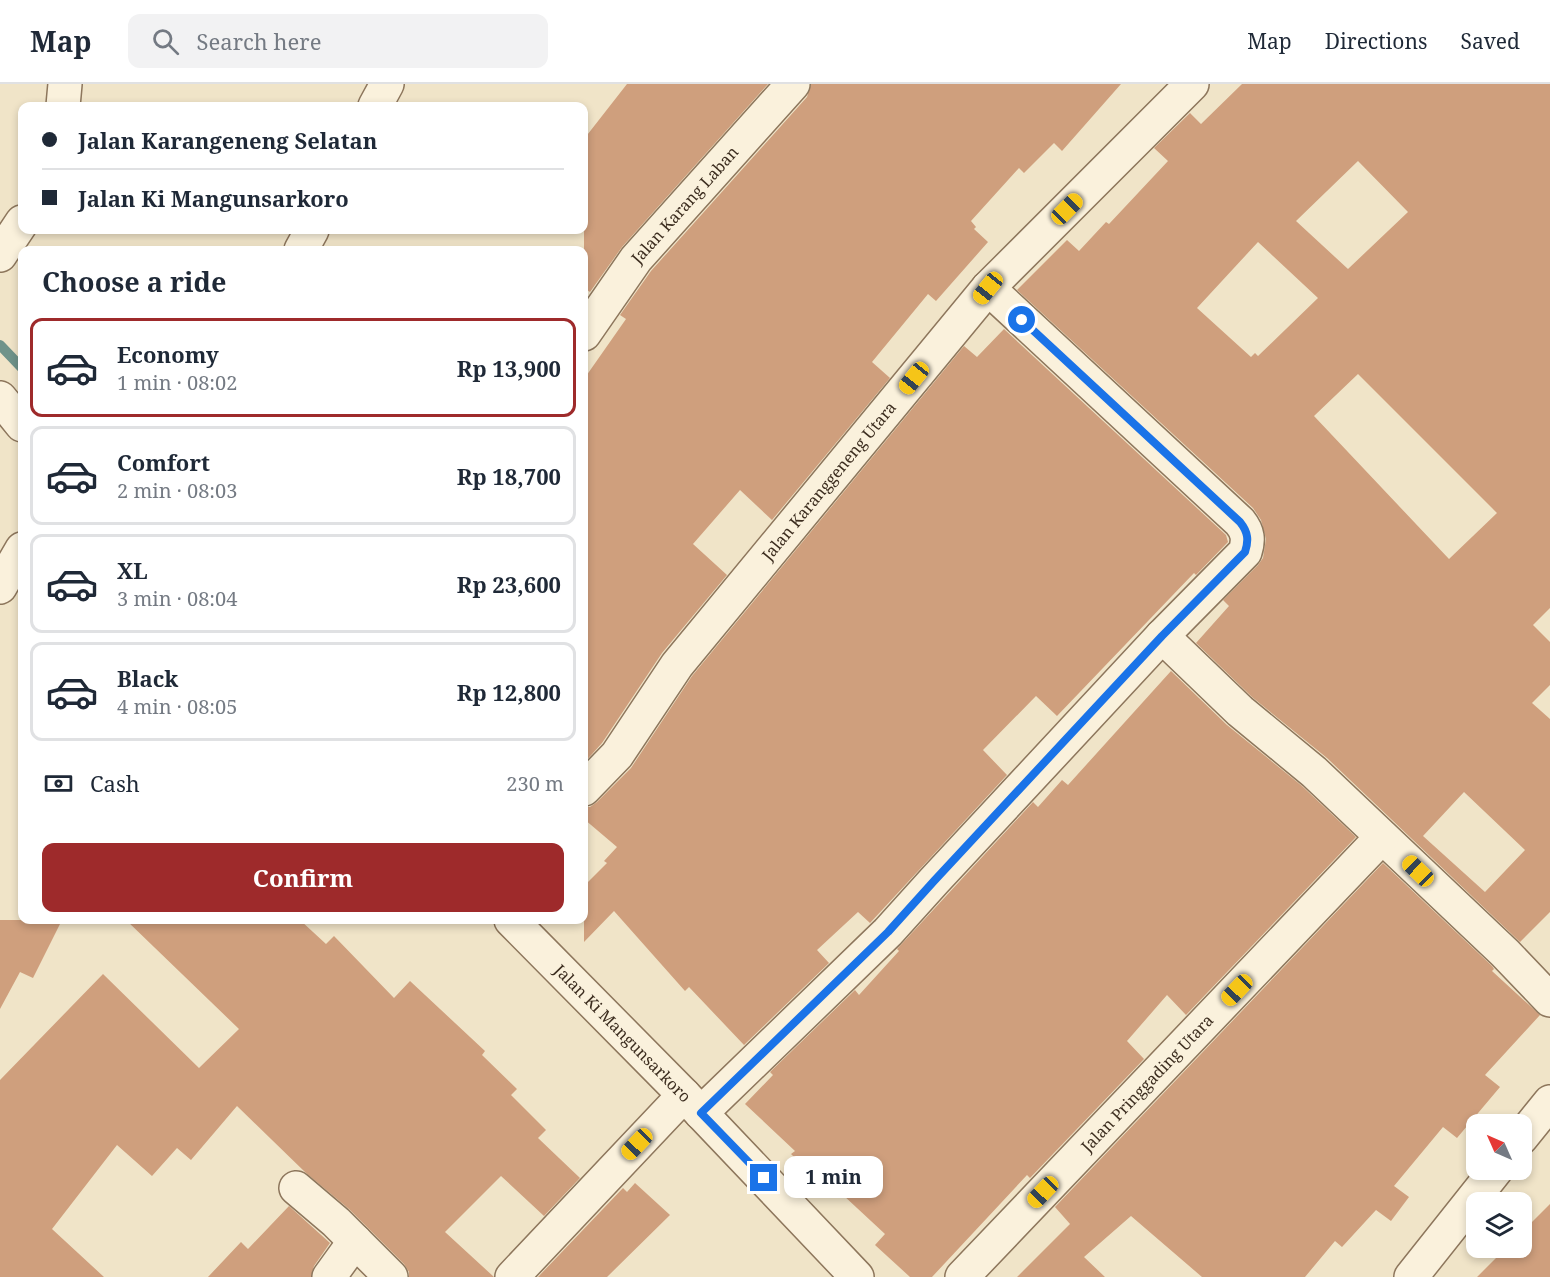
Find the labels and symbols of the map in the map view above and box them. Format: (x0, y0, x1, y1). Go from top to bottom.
street label: Jalan Karang Laban (625, 141, 743, 269)
car (1048, 190, 1086, 228)
car (970, 268, 1006, 308)
route start (1008, 306, 1035, 333)
car (896, 358, 932, 398)
street label: Jalan Karanggeneng Utara (756, 397, 901, 566)
car (1399, 852, 1437, 890)
street label: Jalan Ki Mangunsarkoro (549, 958, 696, 1107)
car (1218, 971, 1256, 1009)
street label: Jalan Pringgading Utara (1075, 1010, 1218, 1157)
north arrow (1466, 1114, 1532, 1180)
car (618, 1125, 656, 1163)
callout: 1 min (785, 1157, 884, 1199)
route end (750, 1164, 777, 1191)
car (1024, 1173, 1062, 1211)

